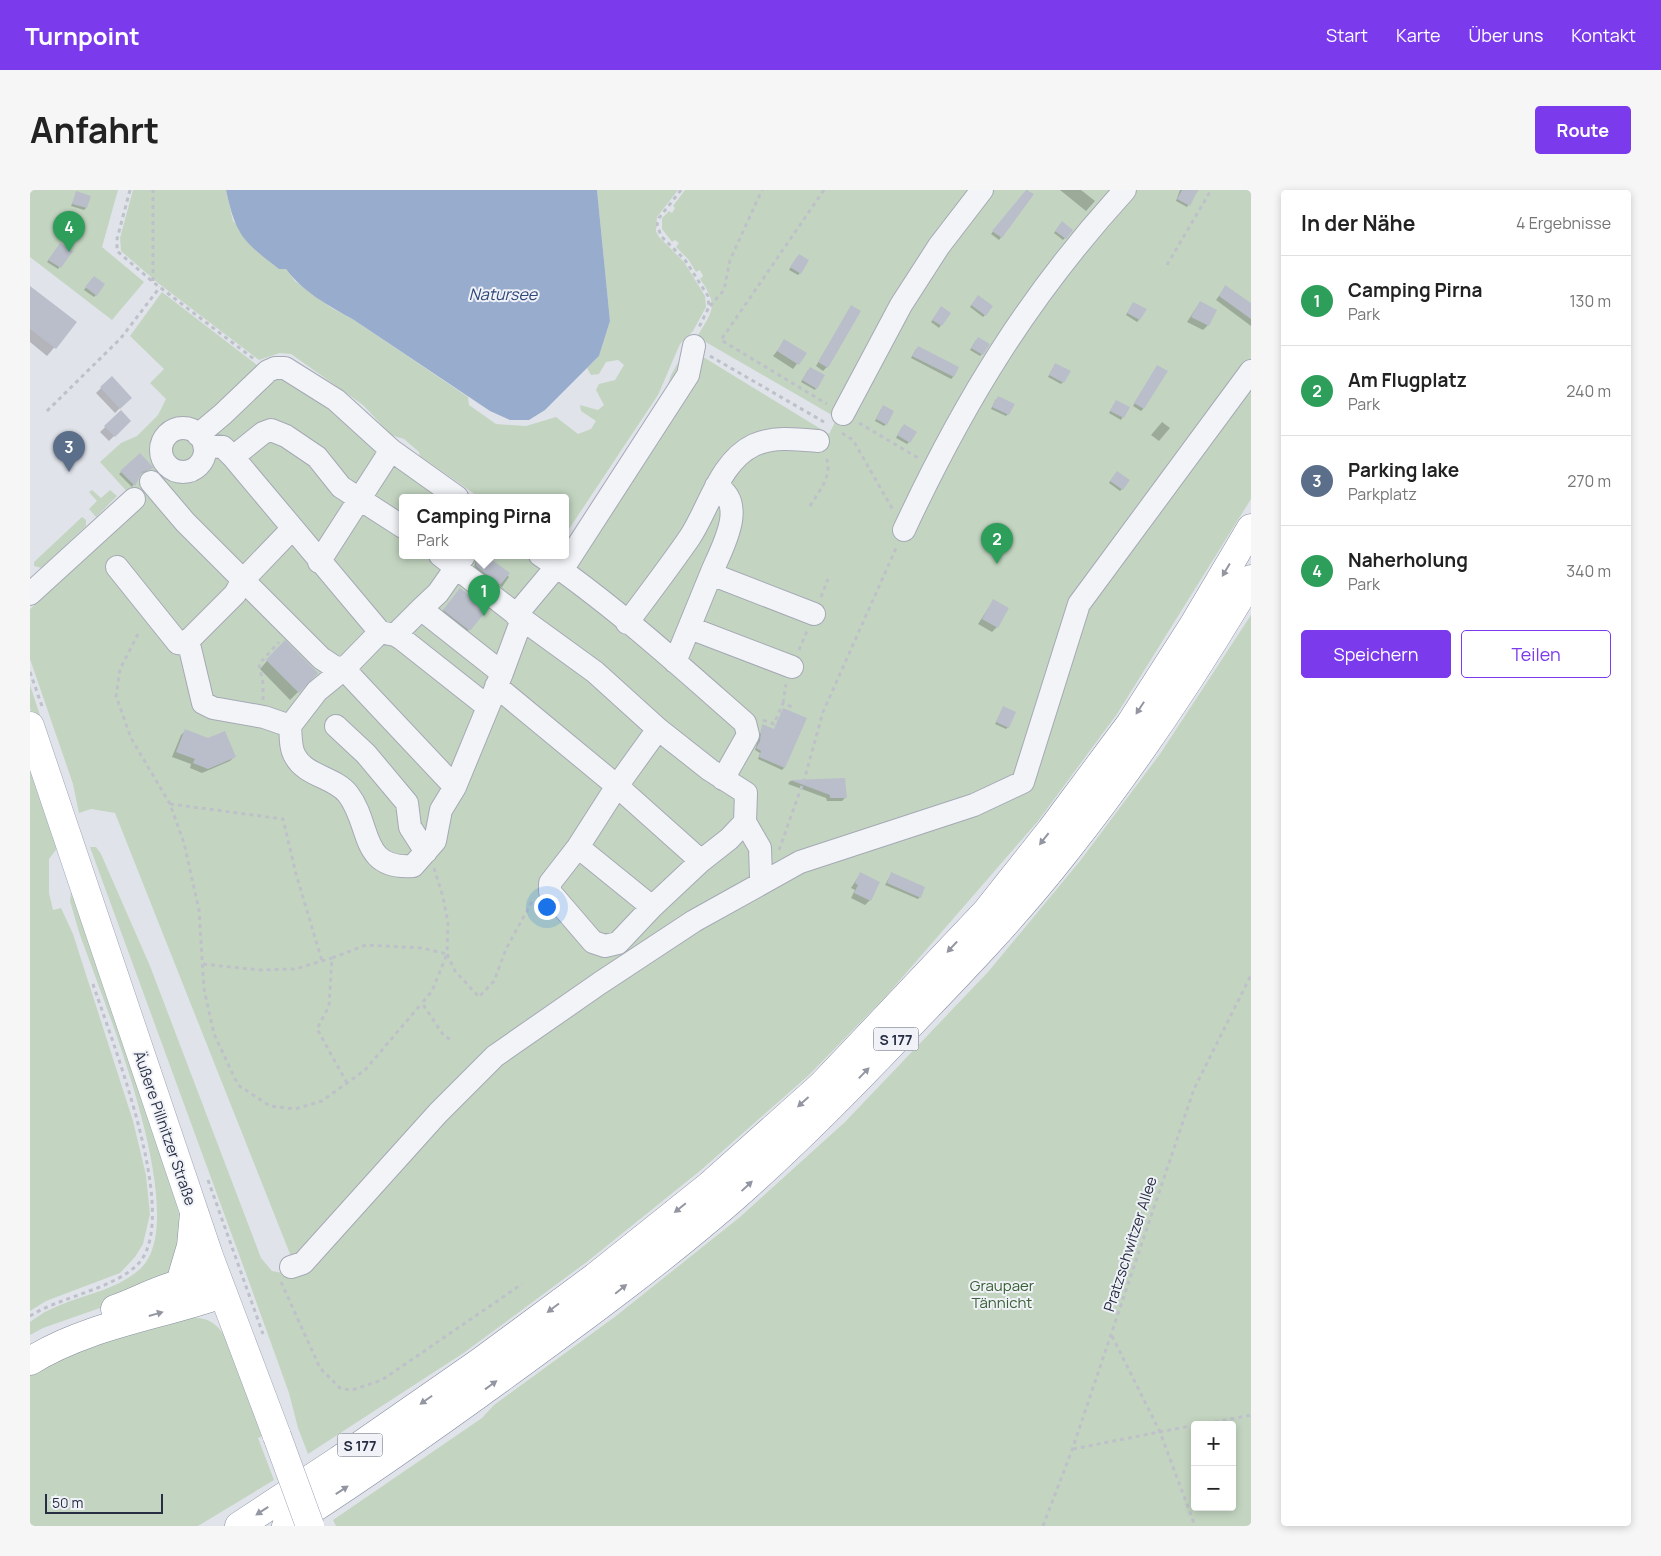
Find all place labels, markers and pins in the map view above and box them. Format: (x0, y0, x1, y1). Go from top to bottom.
pin: 4 (53, 211, 85, 252)
pin: 3 (53, 431, 85, 472)
pin: 2 (981, 523, 1013, 564)
pin: 1 (468, 575, 500, 616)

